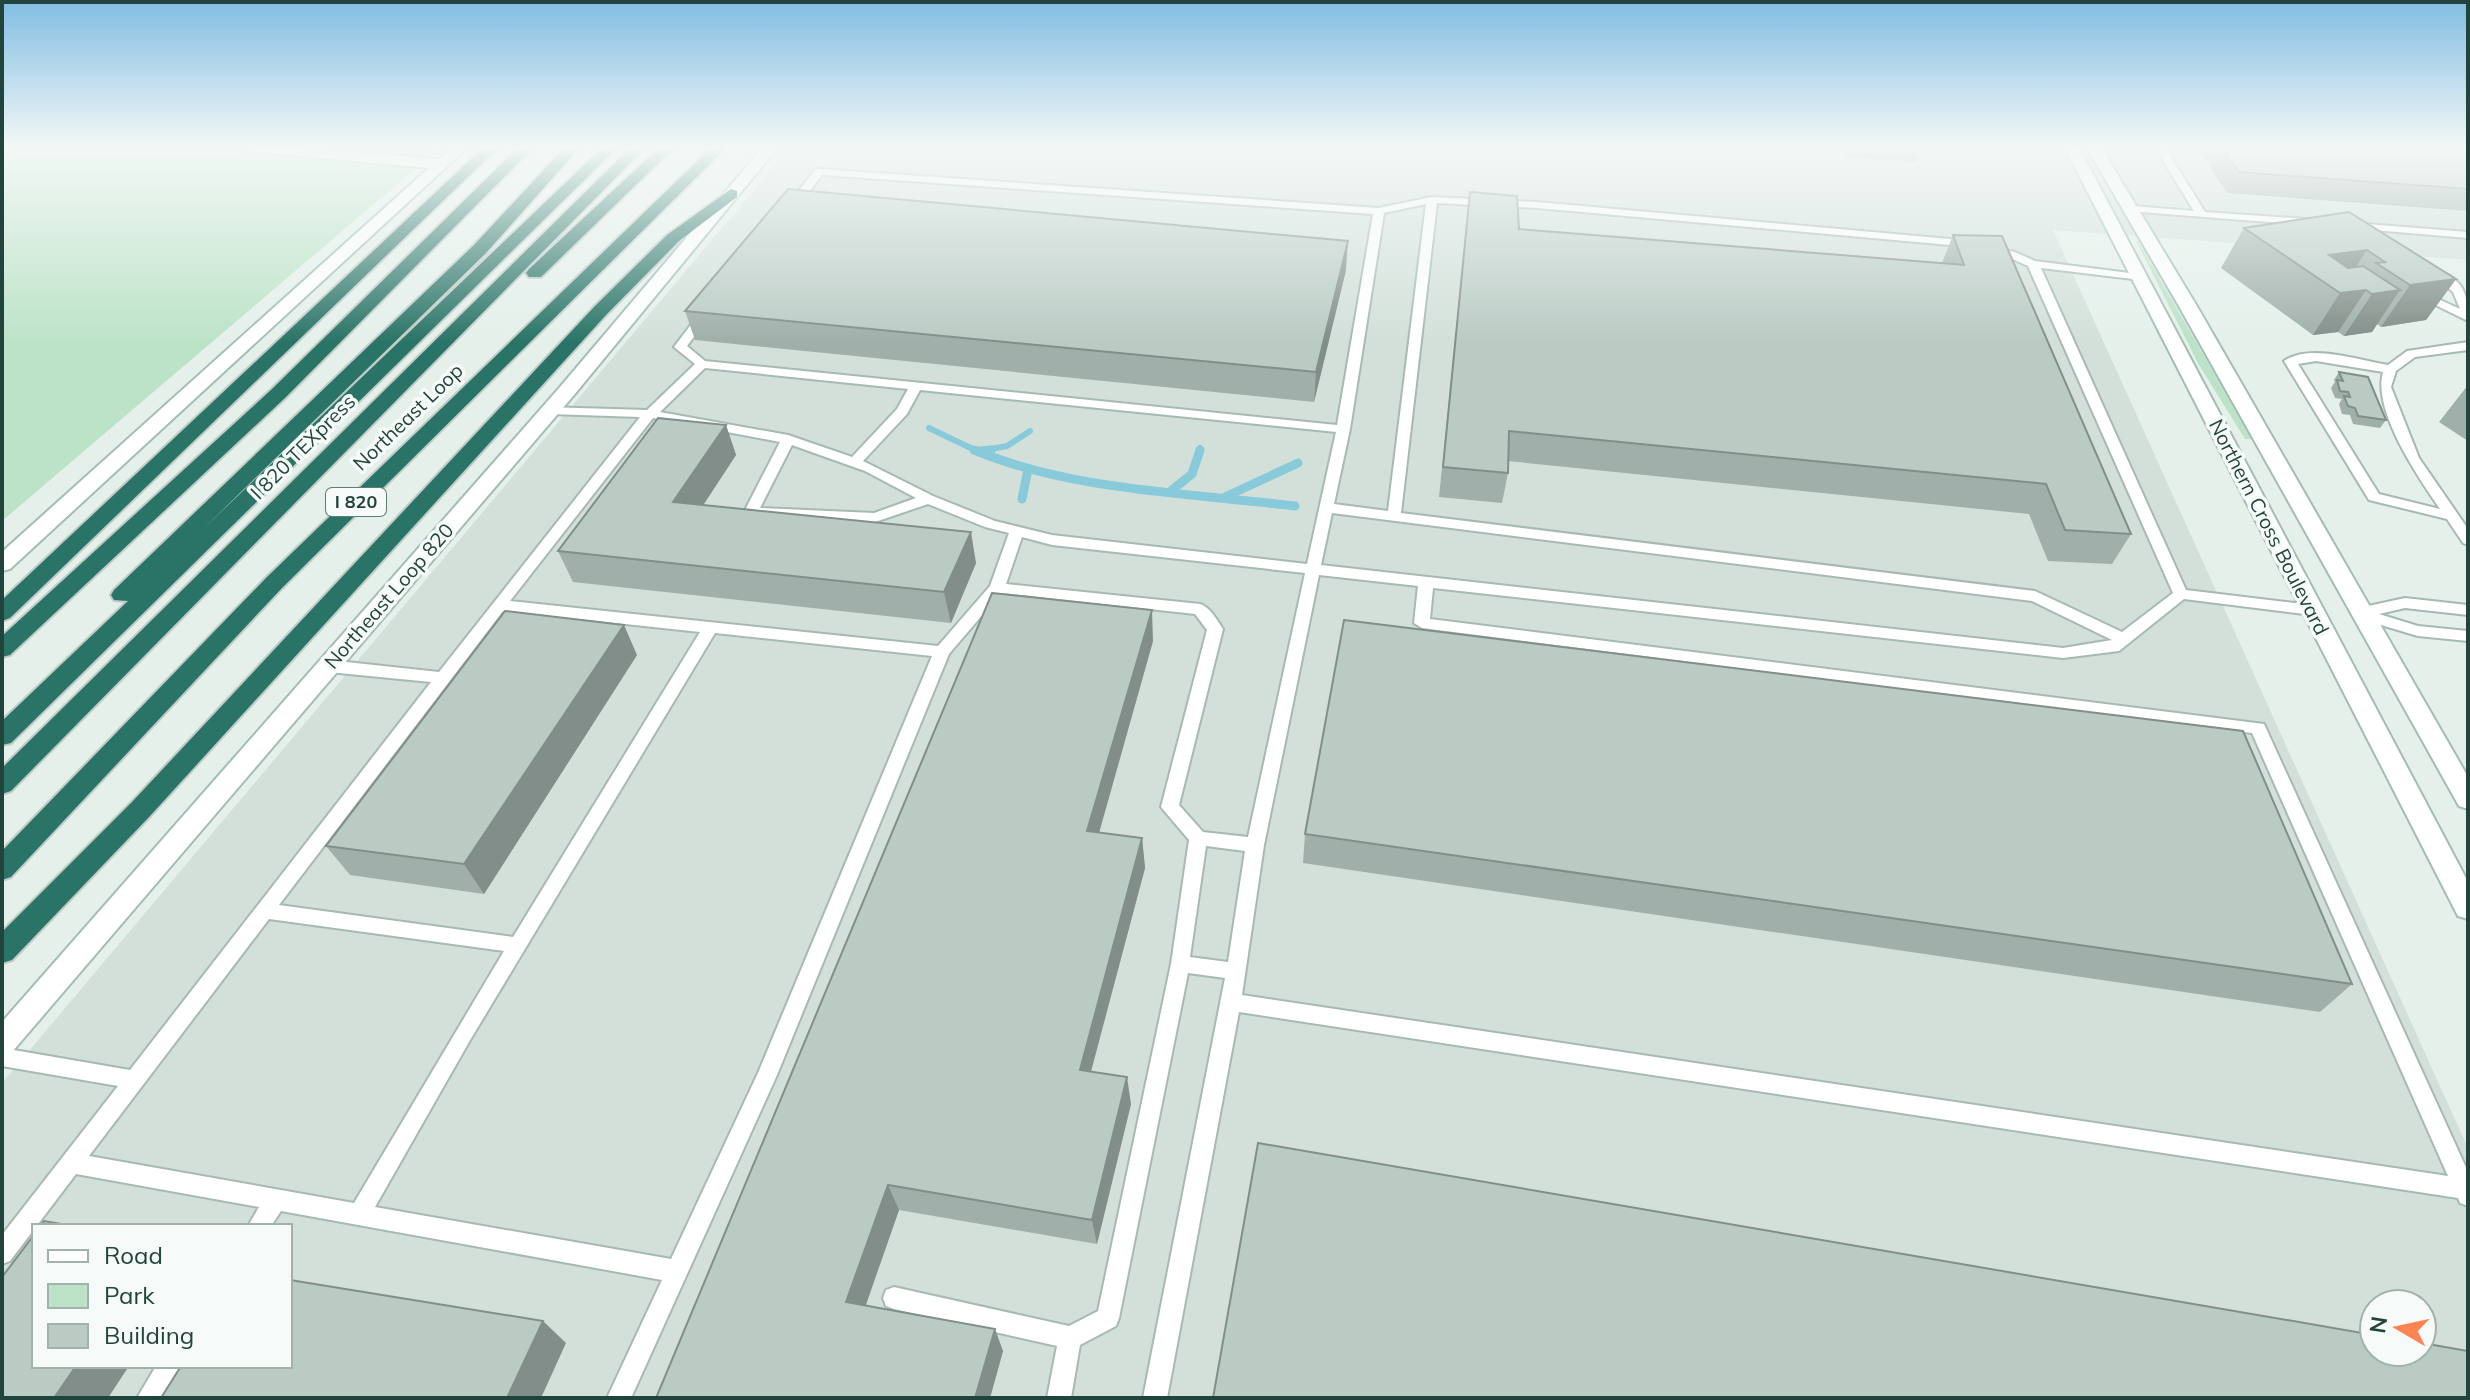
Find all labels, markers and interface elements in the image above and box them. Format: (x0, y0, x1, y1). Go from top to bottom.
street label: Northeast Loop (347, 358, 468, 475)
street label: I 820 TEXpress (246, 390, 360, 504)
street label: Northern Cross Boulevard (2204, 415, 2335, 639)
road number: I 820 (326, 488, 386, 516)
street label: Northeast Loop 820 (319, 518, 459, 674)
legend (32, 1224, 292, 1368)
text: Road (104, 1240, 163, 1270)
text: Park (104, 1280, 155, 1310)
north arrow (2358, 1288, 2438, 1368)
text: N (2363, 1314, 2393, 1335)
text: Building (104, 1320, 194, 1350)

